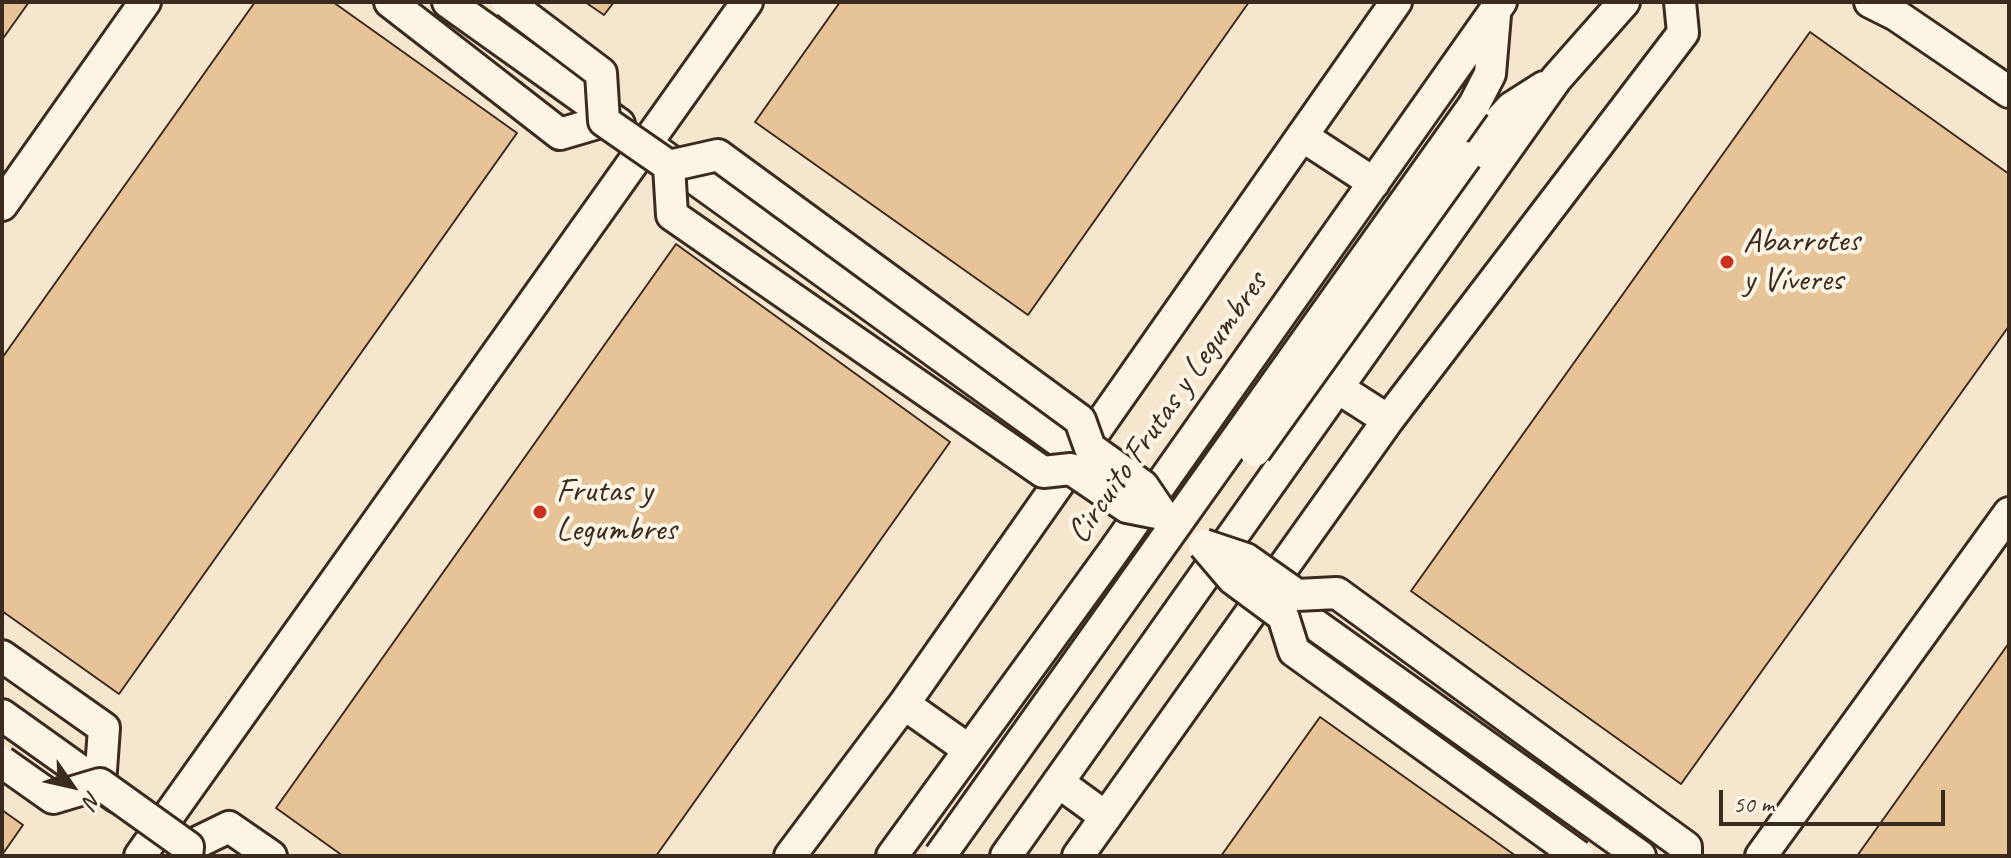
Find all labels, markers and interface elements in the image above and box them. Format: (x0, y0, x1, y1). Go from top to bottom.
place label: Abarrotes y Víveres (1743, 222, 1860, 302)
marker: Abarrotes y Víveres (1718, 253, 1736, 271)
street label: Circuito Frutas y Legumbres (1059, 264, 1277, 552)
place label: Frutas y Legumbres (556, 472, 677, 552)
marker: Frutas y Legumbres (531, 503, 549, 521)
north arrow (32, 746, 112, 826)
scale bar (1723, 774, 1949, 824)
text: N (76, 786, 107, 813)
text: 50 m (1733, 789, 1774, 819)

